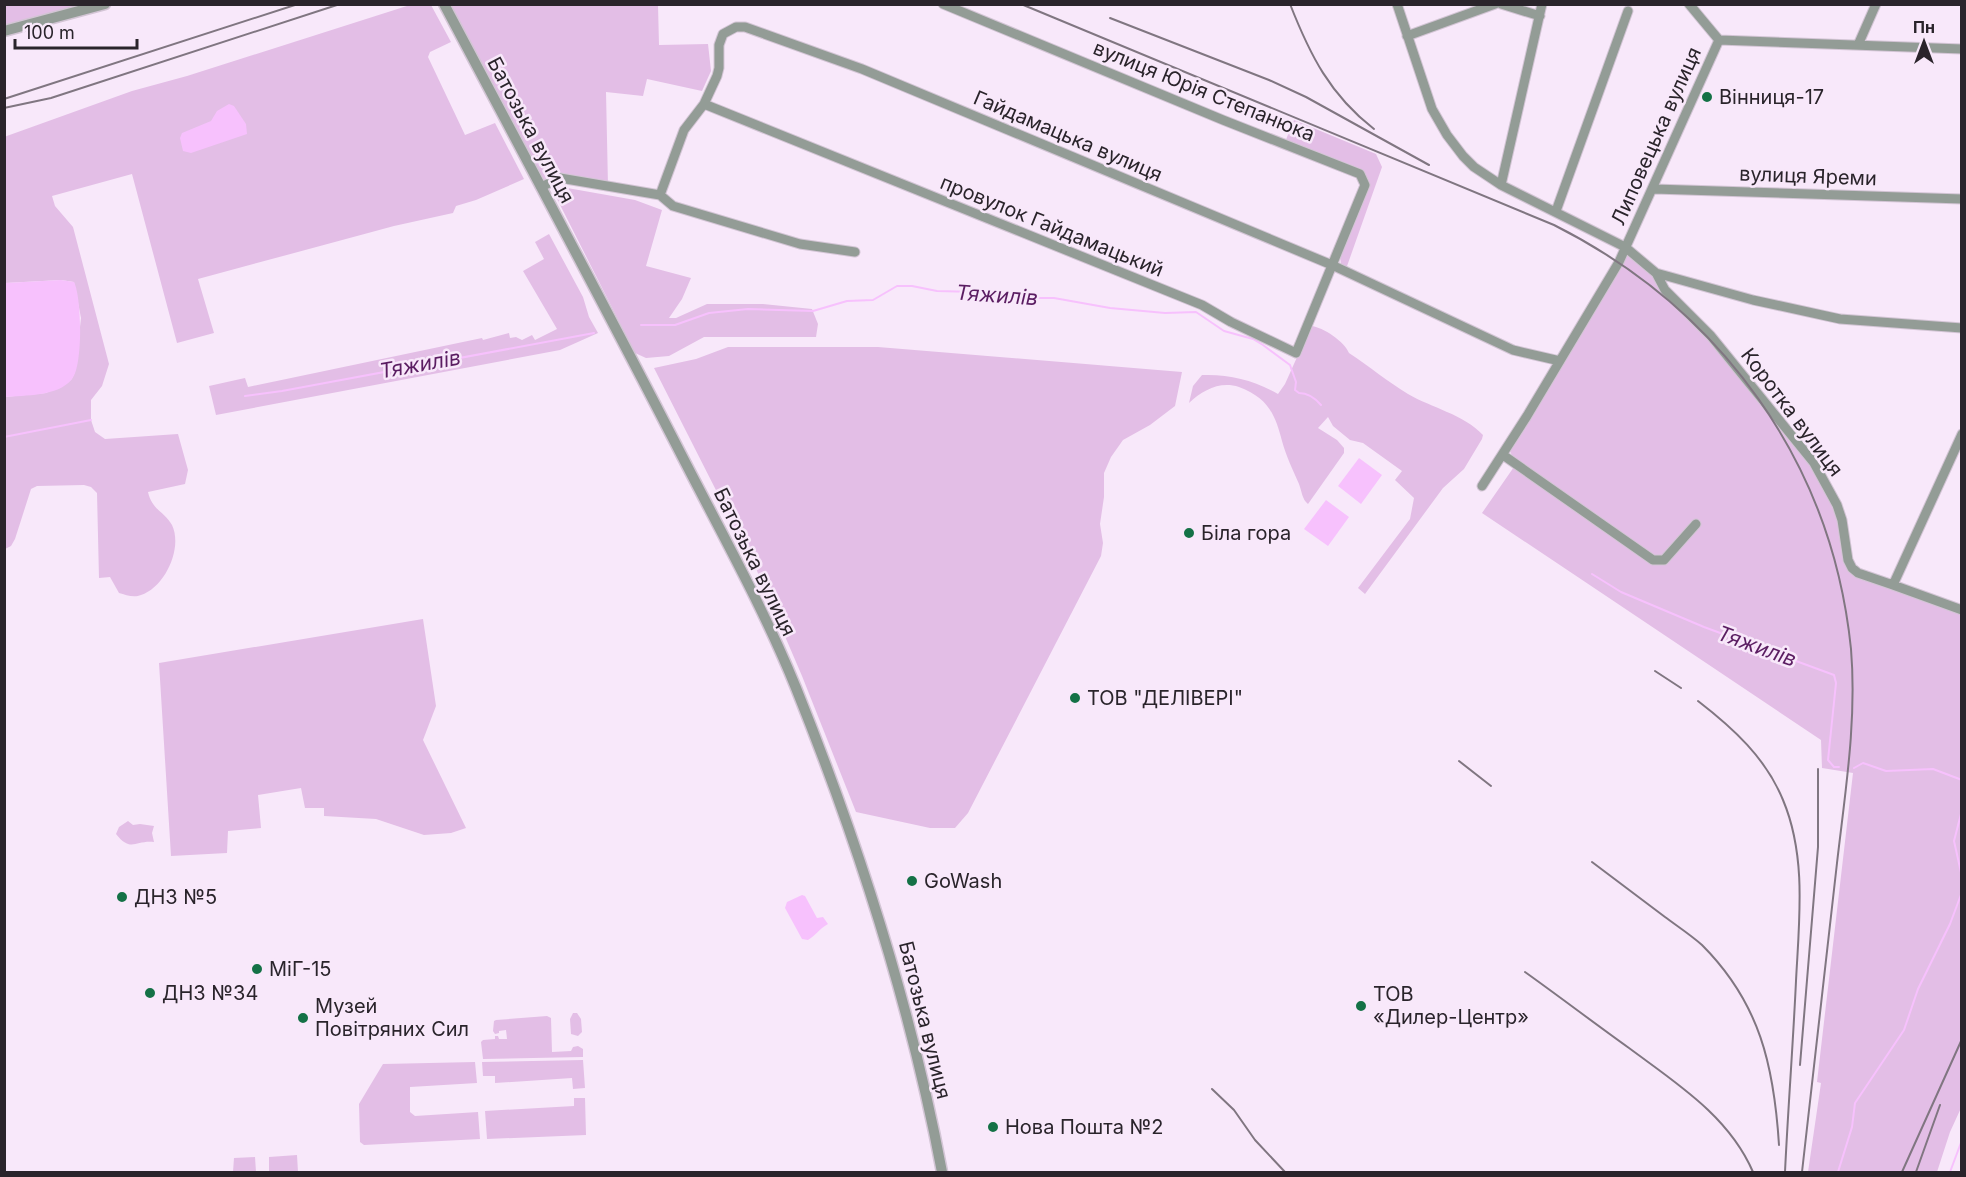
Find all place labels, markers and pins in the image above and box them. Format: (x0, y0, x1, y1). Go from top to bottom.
place label: Вінниця-17 (1719, 85, 1824, 109)
marker: Вінниця-17 (1700, 90, 1714, 104)
place label: Біла гора (1201, 521, 1291, 545)
marker: Біла гора (1182, 526, 1196, 540)
place label: ТОВ "ДЕЛІВЕРІ" (1087, 686, 1243, 710)
marker: ТОВ "ДЕЛІВЕРІ" (1068, 691, 1082, 705)
place label: GoWash (924, 869, 1002, 893)
marker: GoWash (905, 874, 919, 888)
place label: ДНЗ №5 (134, 885, 217, 909)
marker: ДНЗ №5 (115, 890, 129, 904)
place label: МіГ-15 (269, 957, 332, 981)
marker: МіГ-15 (250, 962, 264, 976)
place label: ДНЗ №34 (162, 981, 258, 1005)
place label: ТОВ «Дилер-Центр» (1373, 982, 1529, 1029)
marker: ДНЗ №34 (143, 986, 157, 1000)
place label: Музей Повітряних Сил (315, 994, 469, 1041)
marker: ТОВ «Дилер-Центр» (1354, 999, 1368, 1013)
marker: Музей Повітряних Сил (296, 1011, 310, 1025)
place label: Нова Пошта №2 (1005, 1115, 1164, 1139)
marker: Нова Пошта №2 (986, 1120, 1000, 1134)

